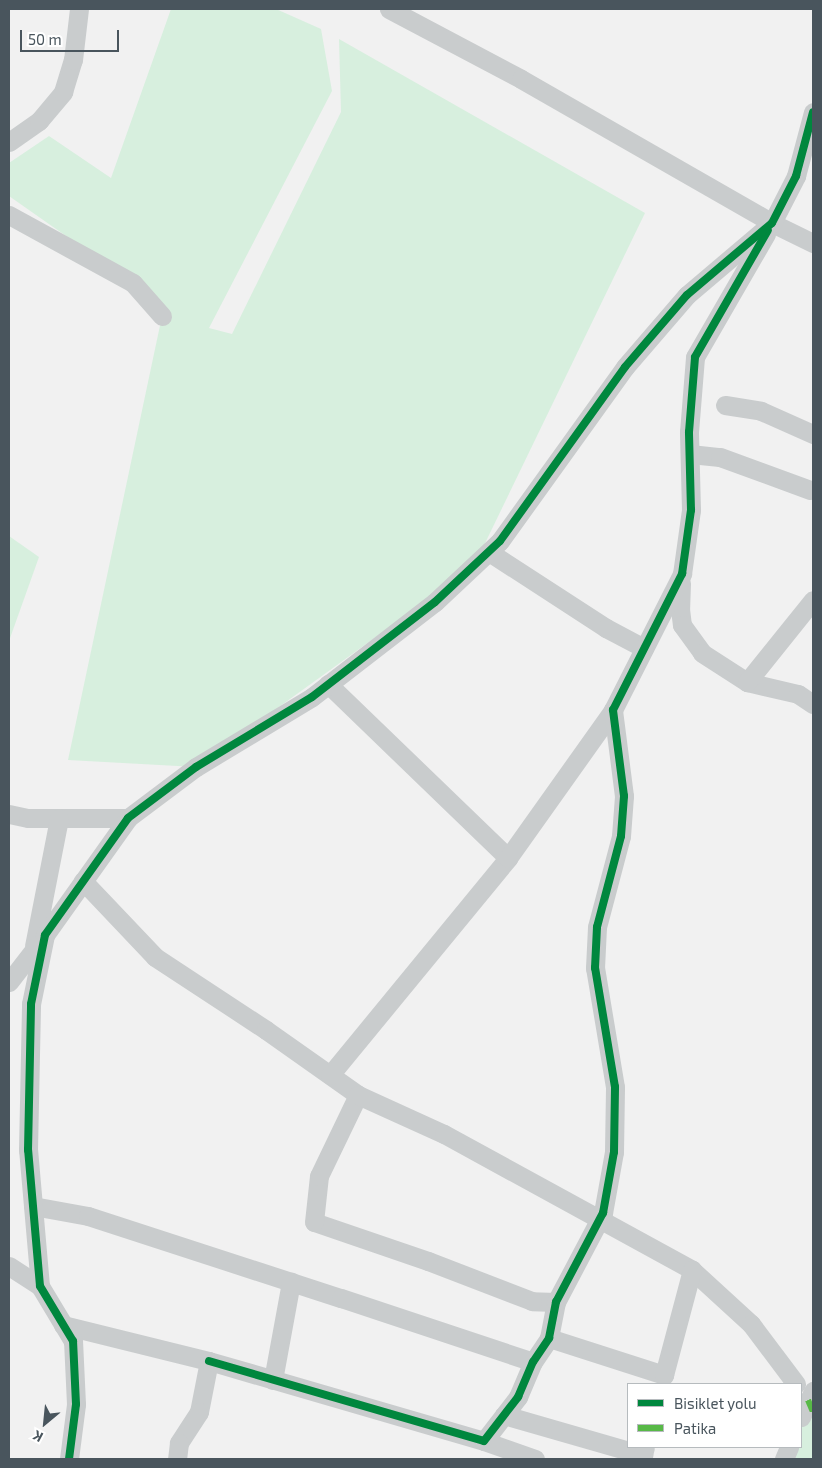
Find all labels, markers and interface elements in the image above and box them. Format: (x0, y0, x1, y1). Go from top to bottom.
scale bar (22, 20, 121, 52)
text: 50 m (28, 30, 62, 48)
legend (627, 1383, 802, 1448)
text: Bisiklet yolu (674, 1394, 757, 1412)
north arrow (20, 1398, 70, 1448)
text: Patika (674, 1419, 716, 1437)
text: K (30, 1427, 46, 1446)

